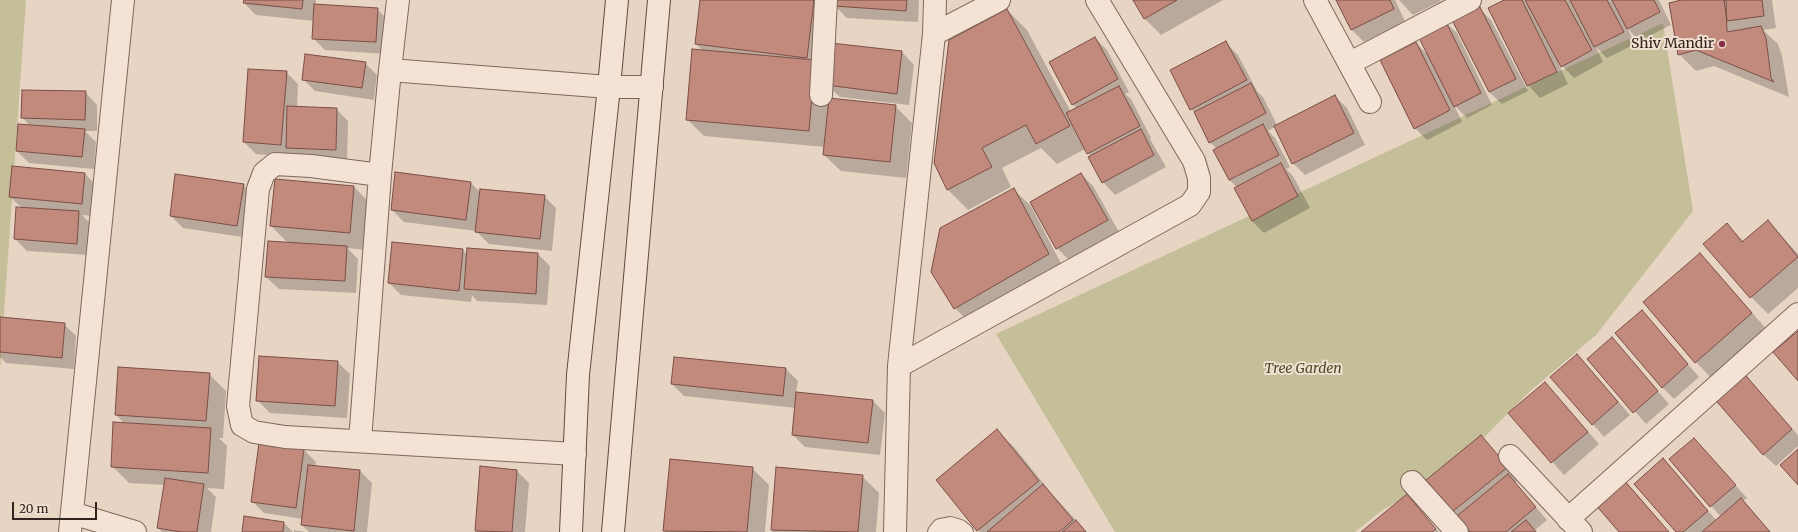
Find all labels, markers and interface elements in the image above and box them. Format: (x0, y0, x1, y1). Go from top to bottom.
place label: Shiv Mandir (1631, 36, 1714, 52)
marker: Shiv Mandir (1717, 39, 1727, 49)
park label: Tree Garden (1264, 361, 1342, 377)
scale bar (14, 494, 99, 520)
text: 20 m (19, 501, 48, 516)

